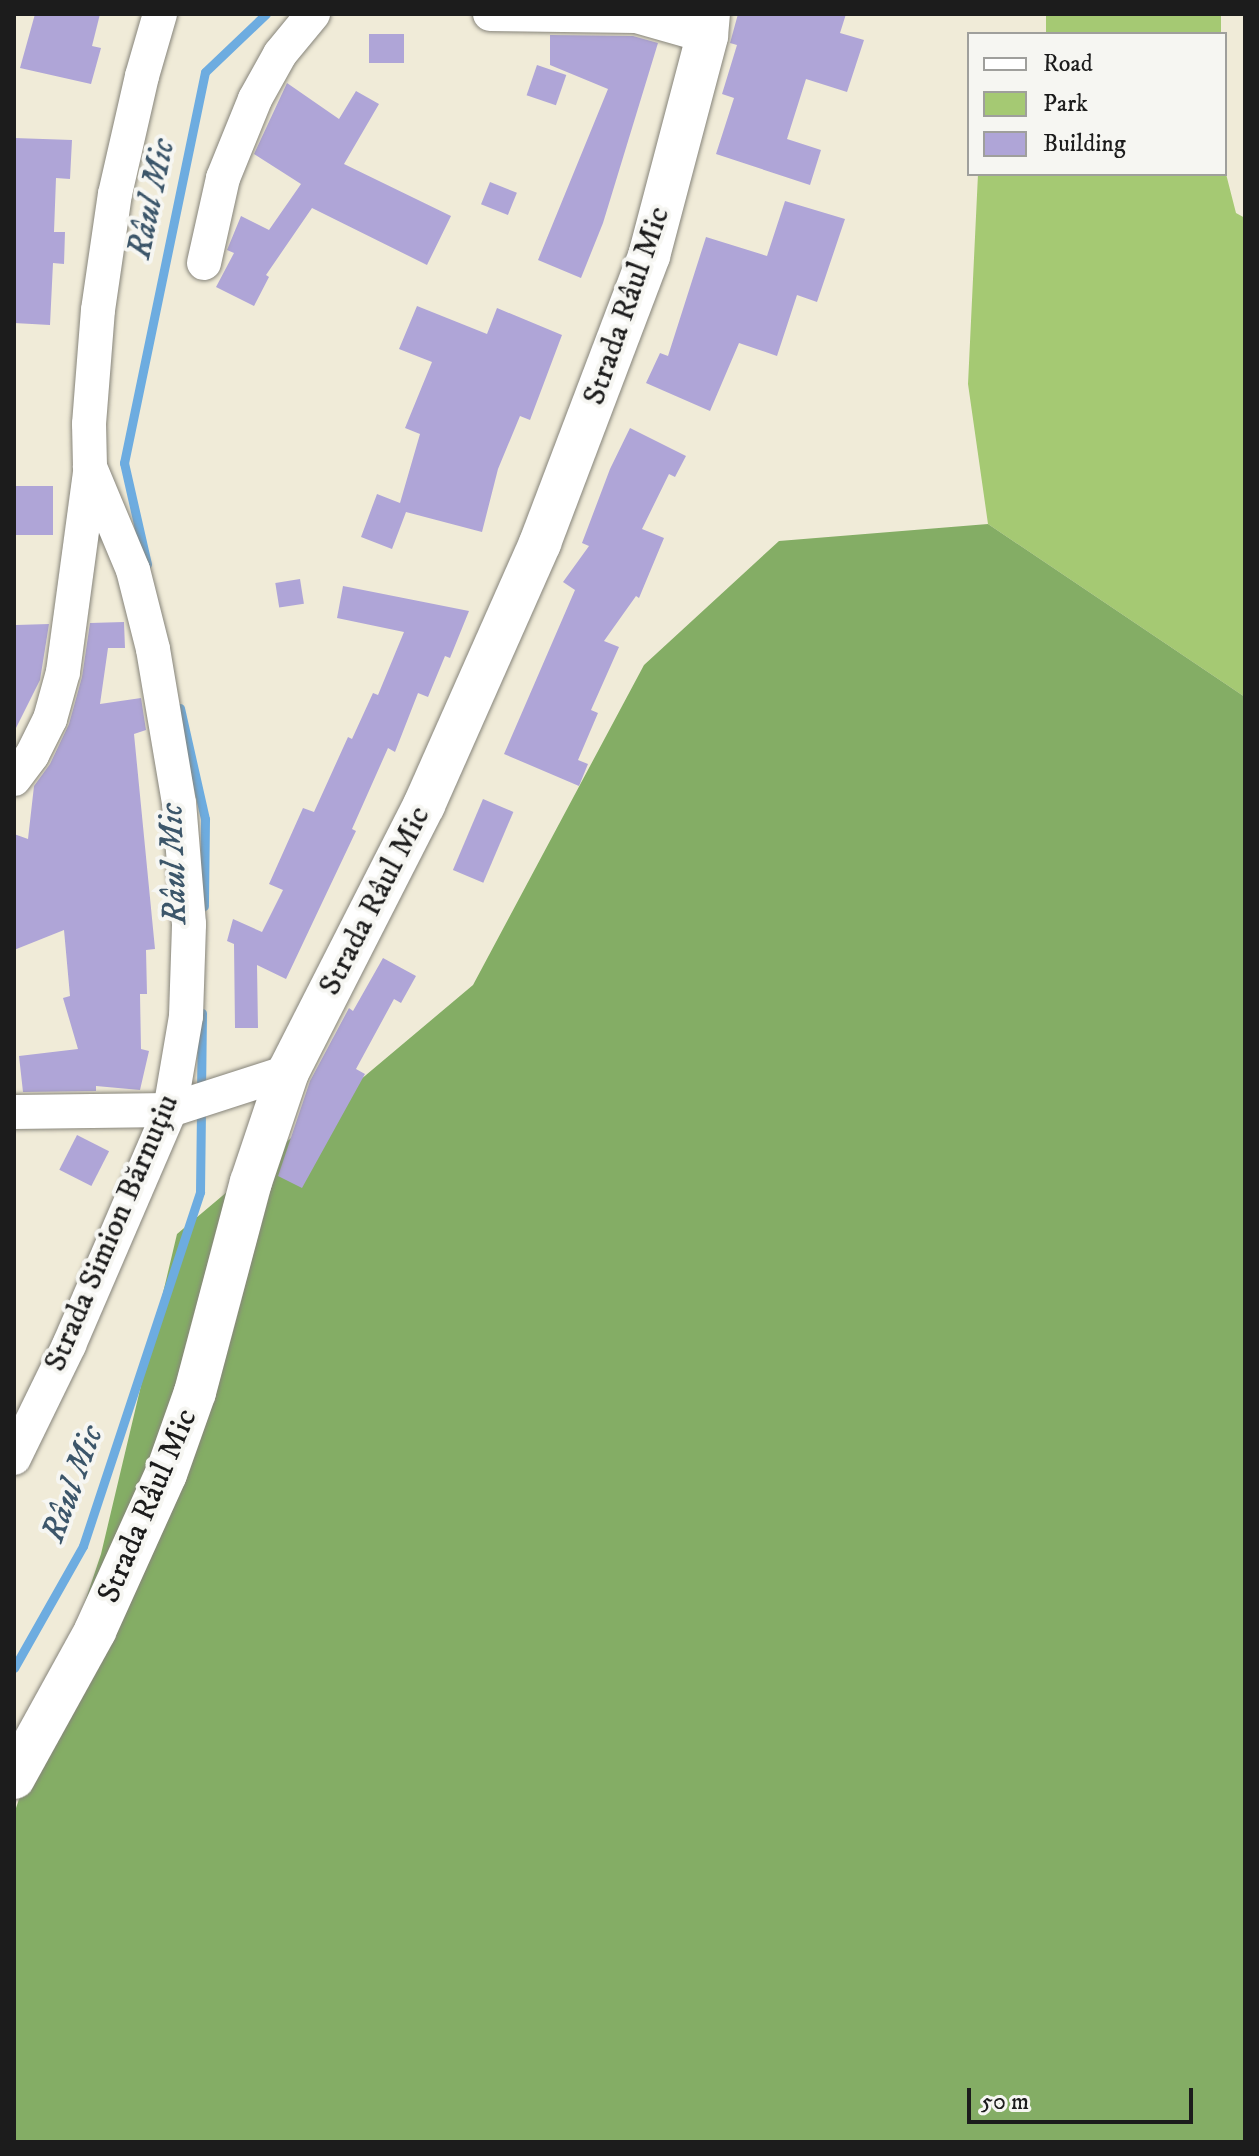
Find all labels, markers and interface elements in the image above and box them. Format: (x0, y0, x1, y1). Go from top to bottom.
legend (967, 32, 1227, 176)
text: Road (1043, 49, 1093, 79)
text: Park (1043, 89, 1088, 119)
text: Building (1043, 129, 1126, 159)
water label: Râul Mic (119, 136, 185, 262)
street label: Strada Râul Mic (575, 202, 679, 410)
street label: Strada Râul Mic (311, 800, 439, 1002)
water label: Râul Mic (151, 803, 197, 925)
street label: Strada Simion Bărnuțiu (36, 1089, 188, 1377)
street label: Strada Râul Mic (90, 1403, 206, 1609)
water label: Râul Mic (33, 1420, 113, 1548)
scale bar (971, 2072, 1197, 2122)
text: 50 m (981, 2087, 1029, 2117)

